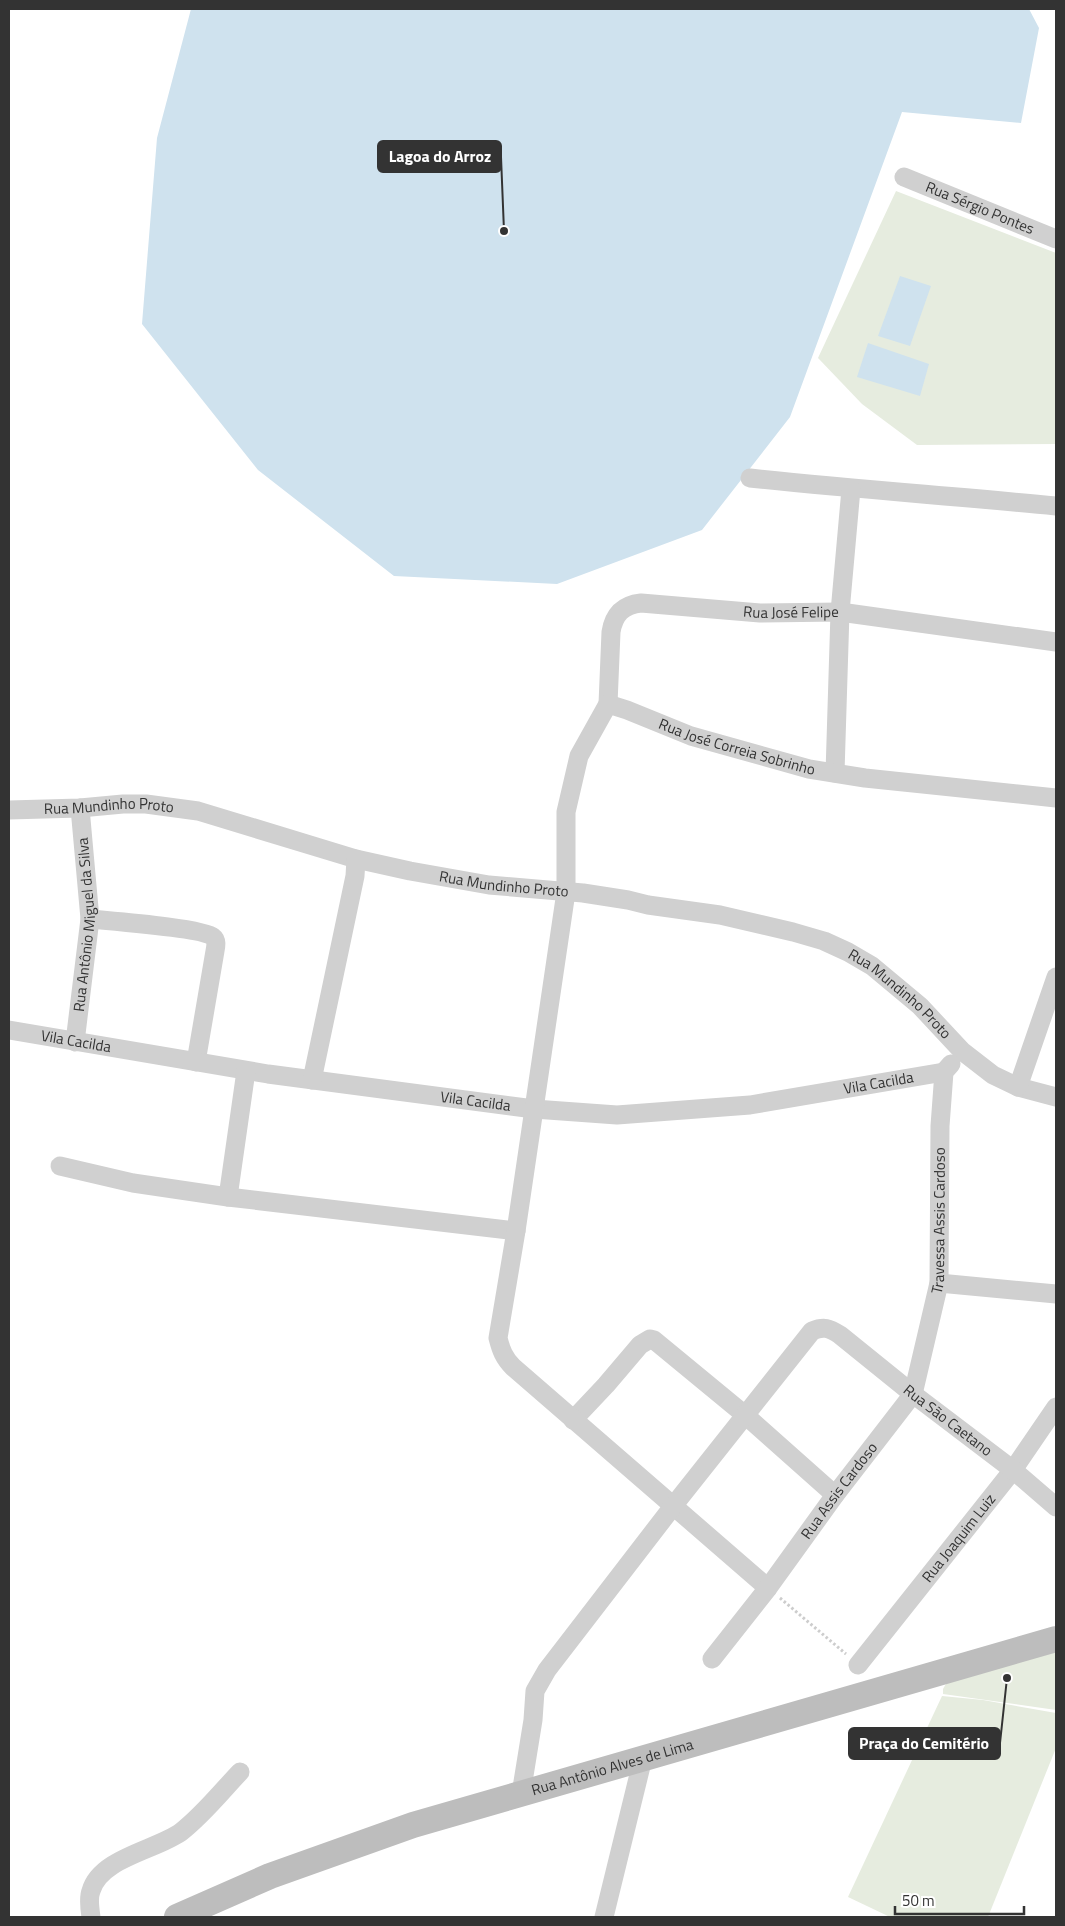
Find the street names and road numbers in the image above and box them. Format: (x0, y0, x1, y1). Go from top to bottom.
street label: Rua Sérgio Pontes (922, 175, 1038, 240)
street label: Rua José Felipe (742, 600, 839, 624)
street label: Rua José Correia Sobrinho (655, 712, 817, 781)
street label: Rua Mundinho Proto (44, 792, 175, 820)
street label: Rua Antônio Miguel da Silva (67, 836, 101, 1013)
street label: Rua Mundinho Proto (437, 864, 570, 903)
street label: Rua Mundinho Proto (844, 942, 957, 1044)
street label: Vila Cacilda (39, 1024, 113, 1058)
street label: Vila Cacilda (842, 1065, 916, 1100)
street label: Vila Cacilda (439, 1085, 513, 1117)
street label: Travessa Assis Cardoso (925, 1147, 951, 1296)
street label: Rua São Caetano (899, 1379, 998, 1462)
street label: Rua Assis Cardoso (795, 1437, 883, 1544)
street label: Rua Joaquim Luiz (916, 1488, 1001, 1587)
street label: Rua Antônio Alves de Lima (529, 1732, 696, 1801)

